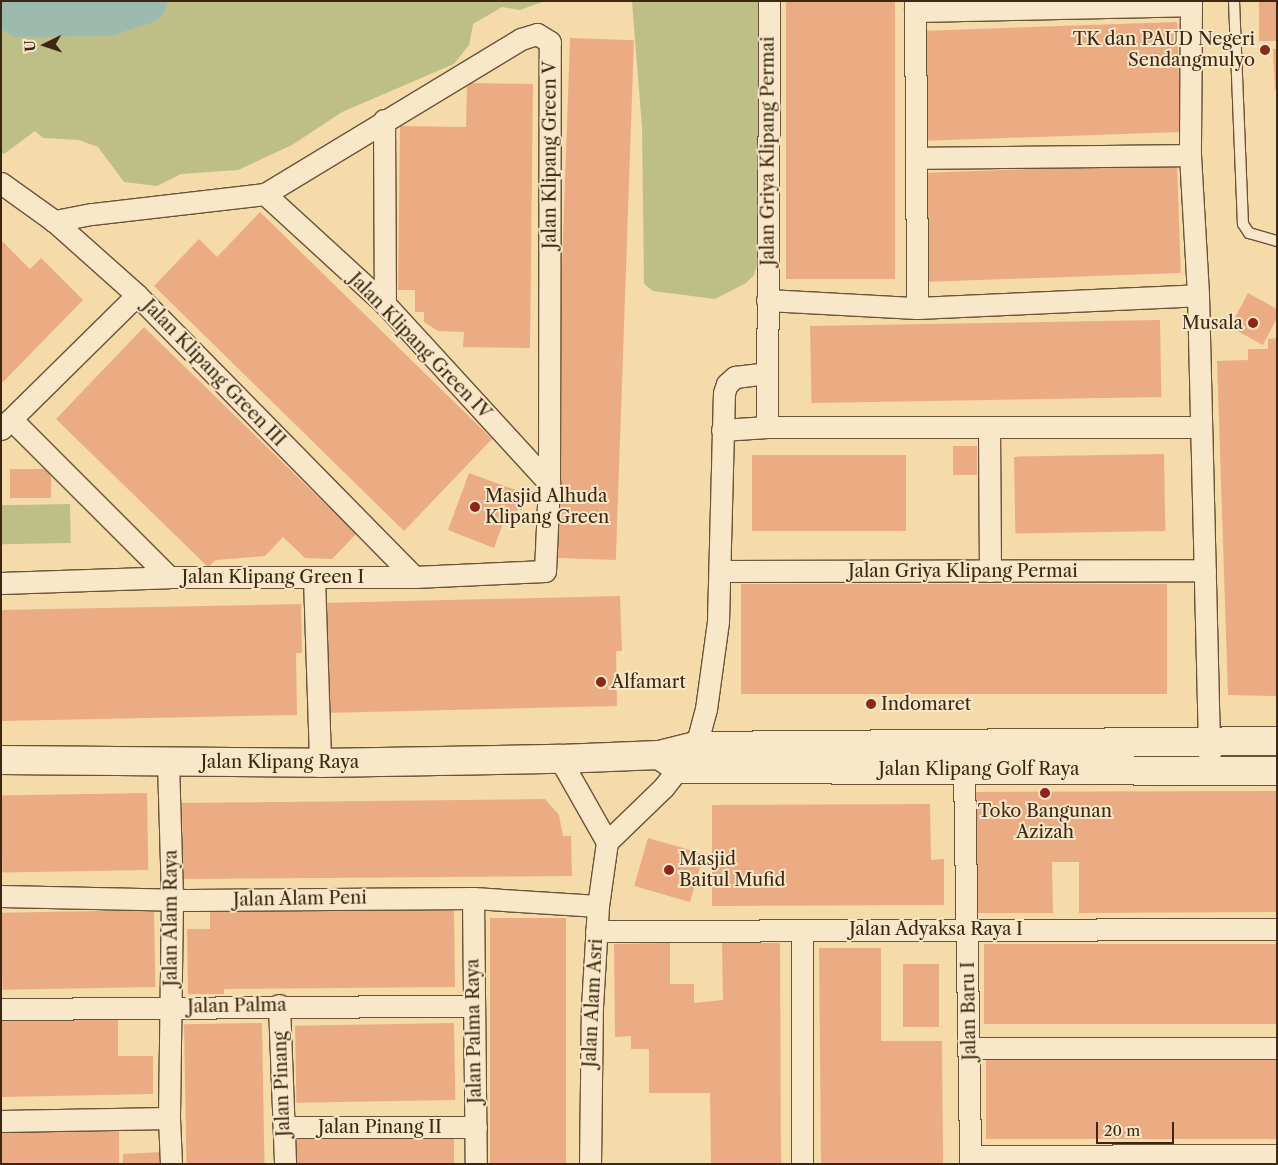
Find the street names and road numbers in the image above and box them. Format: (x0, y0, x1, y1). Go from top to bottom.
street label: Jalan Griya Klipang Permai (757, 36, 779, 266)
street label: Jalan Klipang Green V (539, 61, 561, 249)
street label: Jalan Klipang Green IV (344, 268, 496, 424)
street label: Jalan Klipang Green III (138, 295, 290, 451)
street label: Jalan Griya Klipang Permai (848, 560, 1078, 582)
street label: Jalan Klipang Green I (182, 566, 364, 588)
street label: Jalan Klipang Raya (201, 751, 359, 773)
street label: Jalan Klipang Golf Raya (879, 758, 1079, 780)
street label: Jalan Alam Raya (160, 849, 182, 987)
street label: Jalan Alam Peni (233, 887, 367, 911)
street label: Jalan Adyaksa Raya I (849, 918, 1023, 940)
street label: Jalan Alam Asri (579, 937, 607, 1069)
street label: Jalan Palma Raya (462, 958, 486, 1104)
street label: Jalan Baru I (957, 961, 981, 1061)
street label: Jalan Palma (187, 994, 287, 1018)
street label: Jalan Pinang (269, 1031, 295, 1137)
street label: Jalan Pinang II (318, 1116, 442, 1138)

